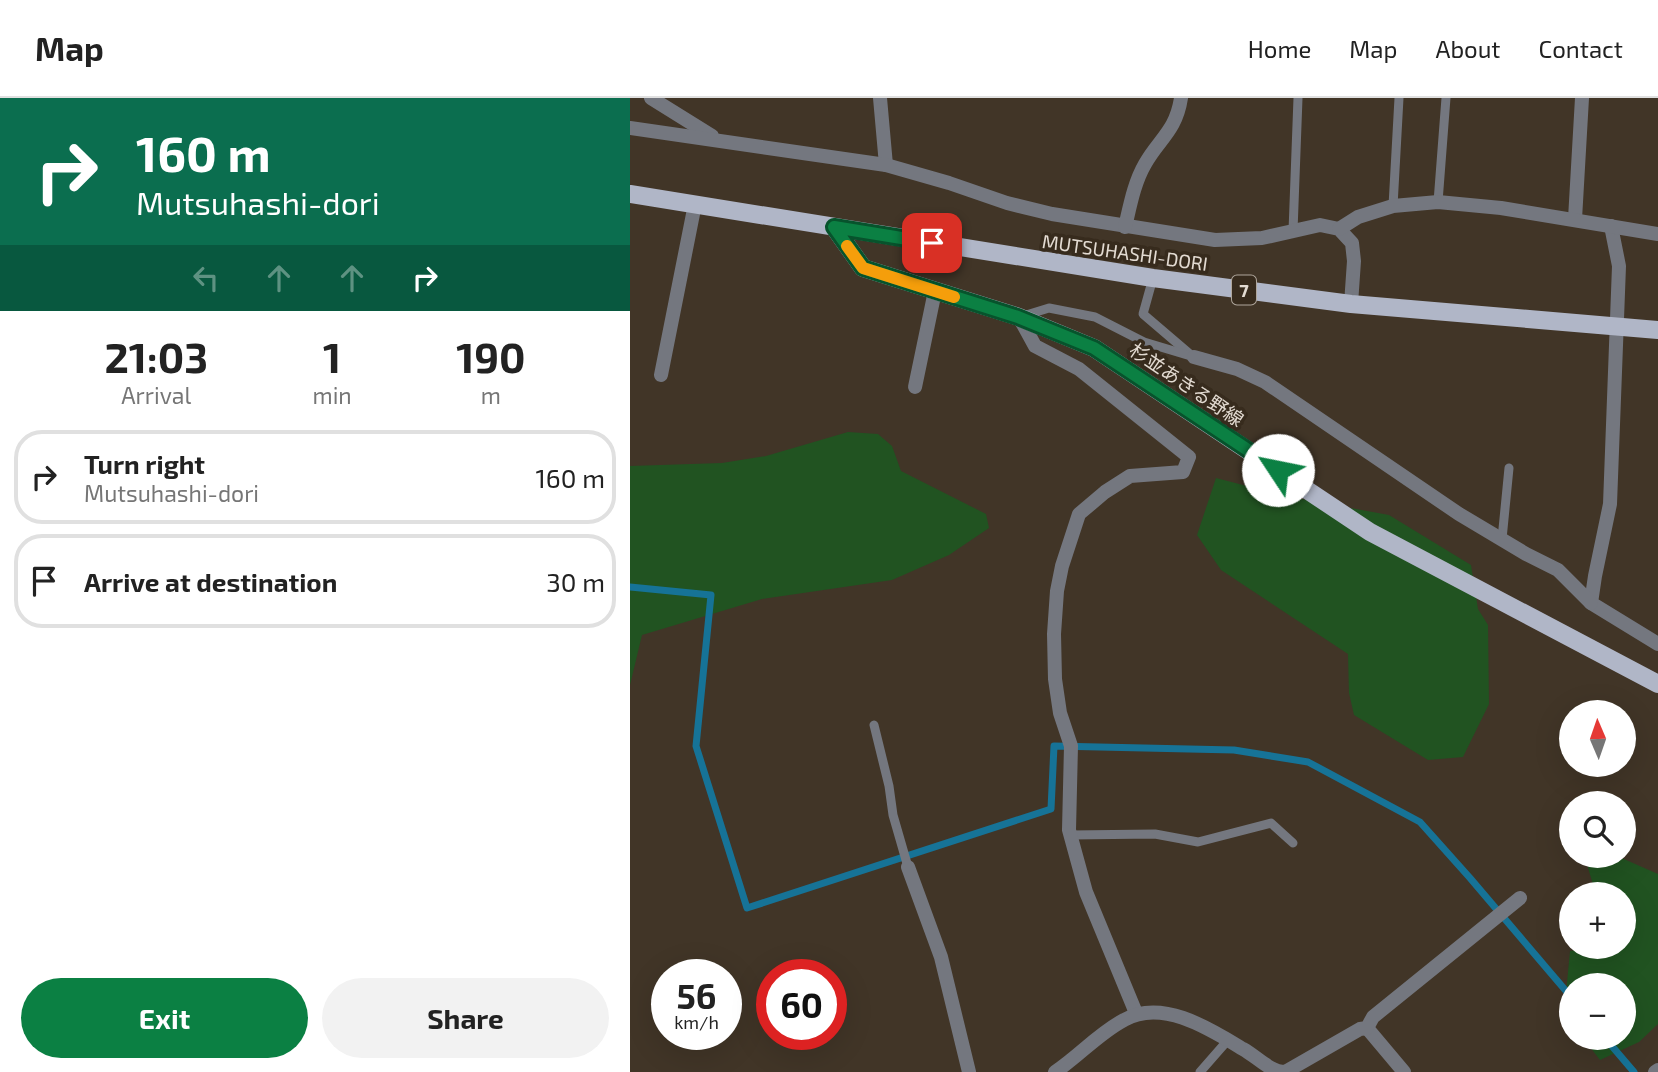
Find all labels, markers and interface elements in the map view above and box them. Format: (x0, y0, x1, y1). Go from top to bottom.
text: Map (35, 28, 104, 68)
text: Home (1248, 34, 1311, 63)
text: Map (1349, 34, 1397, 63)
text: About (1435, 34, 1501, 63)
text: Contact (1539, 34, 1623, 63)
text: 160 m (136, 123, 271, 182)
icon: right (21, 126, 112, 217)
text: Mutsuhashi-dori (136, 183, 380, 221)
pin (902, 213, 962, 273)
icon: arrive (913, 224, 951, 262)
street label: MUTSUHASHI-DORI (1041, 229, 1209, 275)
icon: left (187, 259, 225, 297)
icon: ahead (260, 259, 298, 297)
icon: ahead (333, 259, 371, 297)
icon: right (406, 259, 444, 297)
road number: 7 (1232, 275, 1256, 304)
text: 21:03 (104, 331, 208, 381)
text: 1 (323, 331, 341, 381)
text: 190 (456, 331, 526, 381)
street label: 杉並あきる野線 (1126, 337, 1248, 431)
text: Arrival (121, 381, 191, 409)
text: min (313, 381, 352, 409)
text: m (481, 381, 501, 409)
position arrow (1241, 433, 1315, 507)
text: Turn right (84, 448, 205, 479)
icon: right (25, 458, 63, 496)
text: 160 m (536, 462, 605, 493)
text: Mutsuhashi-dori (84, 479, 259, 507)
icon: arrive (25, 562, 63, 600)
text: Arrive at destination (84, 566, 337, 597)
text: 30 m (546, 566, 605, 597)
north arrow (1559, 700, 1636, 777)
map controls (1559, 700, 1636, 1050)
button: search (1559, 791, 1636, 868)
button: + (1559, 882, 1636, 959)
speed limit sign: 60 (756, 959, 847, 1050)
button: − (1559, 973, 1636, 1050)
text: 56 (677, 974, 716, 1016)
button: Exit (21, 978, 308, 1058)
button: Share (322, 978, 609, 1058)
text: km/h (674, 1011, 719, 1033)

